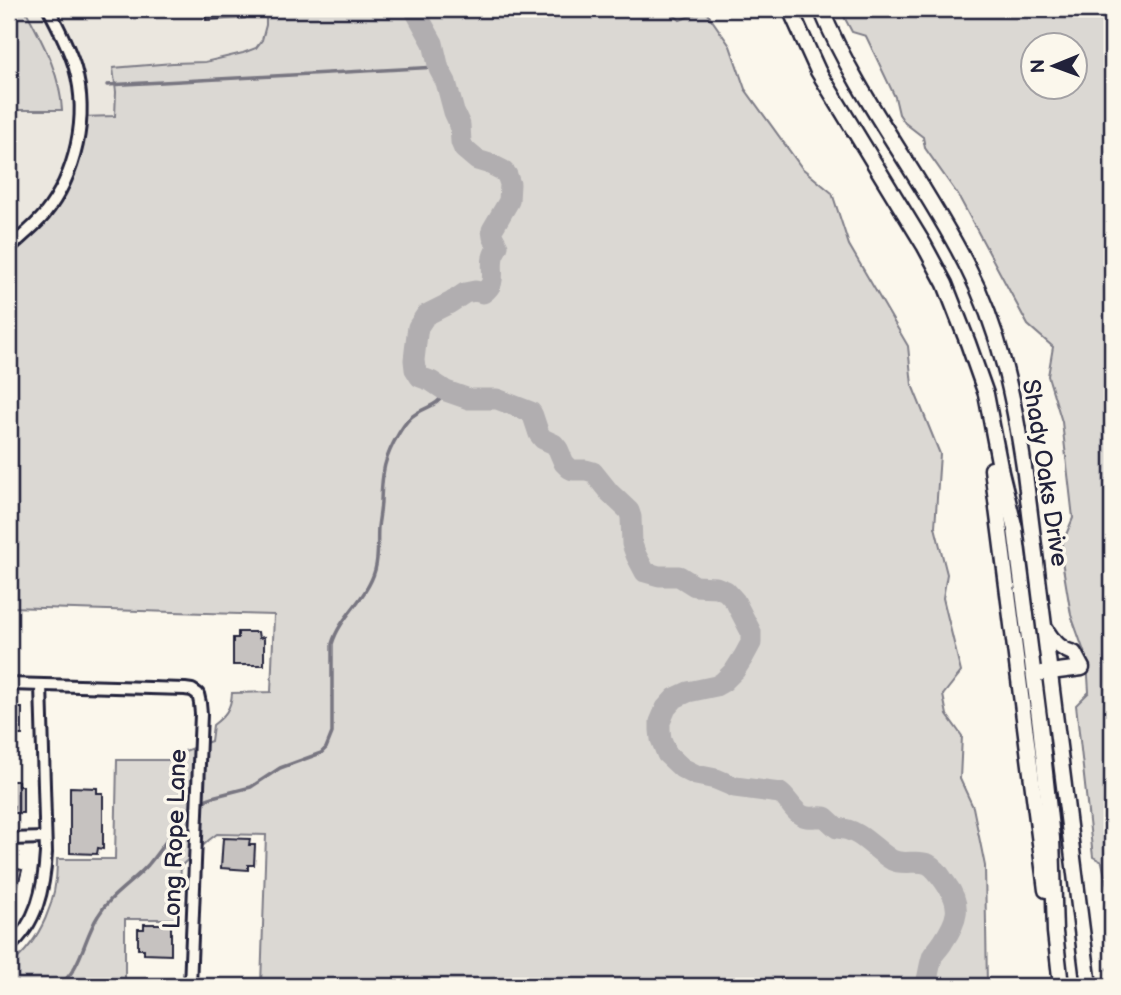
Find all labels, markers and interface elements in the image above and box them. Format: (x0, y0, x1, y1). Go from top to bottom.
north arrow (1020, 32, 1090, 102)
text: N (1027, 59, 1050, 74)
street label: Shady Oaks Drive (1016, 377, 1074, 569)
street label: Long Rope Lane (157, 748, 193, 930)

